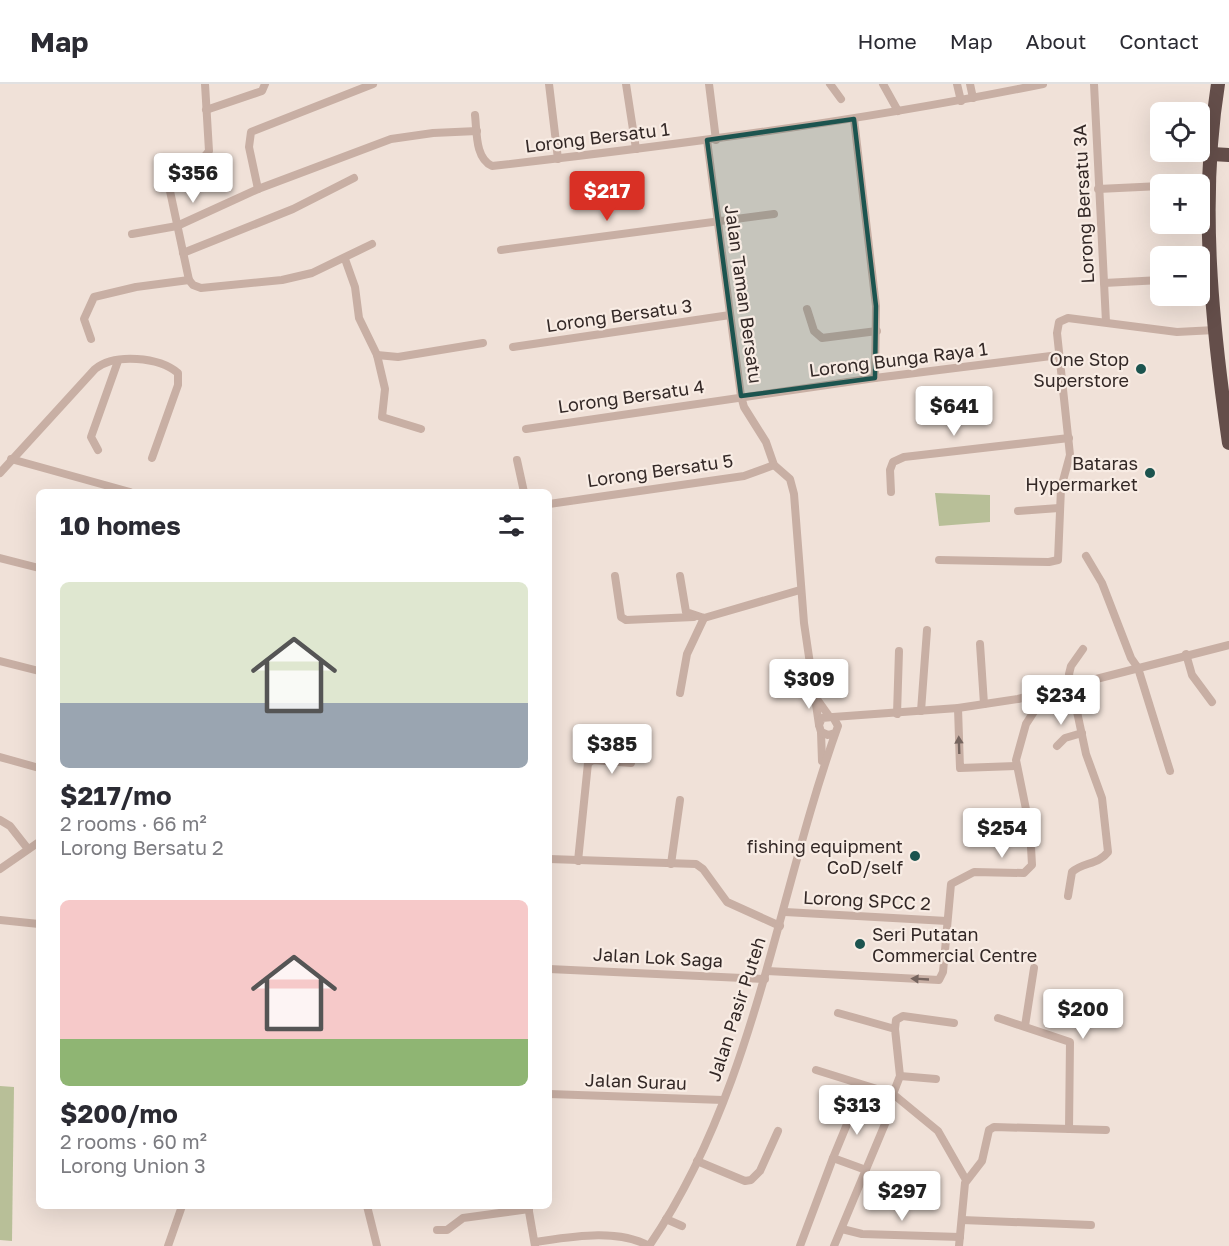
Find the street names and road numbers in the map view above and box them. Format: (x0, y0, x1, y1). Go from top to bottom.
street label: Lorong Bersatu 1 (523, 117, 671, 157)
street label: Lorong Bersatu 3A (1068, 124, 1098, 284)
street label: Jalan Taman Bersatu (721, 203, 767, 385)
street label: Lorong Bersatu 3 (545, 294, 693, 336)
street label: Lorong Bunga Raya 1 (807, 337, 989, 381)
street label: Lorong Bersatu 4 (556, 375, 706, 417)
street label: Lorong Bersatu 5 (586, 449, 734, 491)
street label: Lorong SPCC 2 (803, 886, 931, 914)
street label: Jalan Pasir Puteh (702, 934, 770, 1084)
street label: Jalan Lok Saga (592, 943, 724, 971)
street label: Jalan Surau (585, 1068, 687, 1094)

